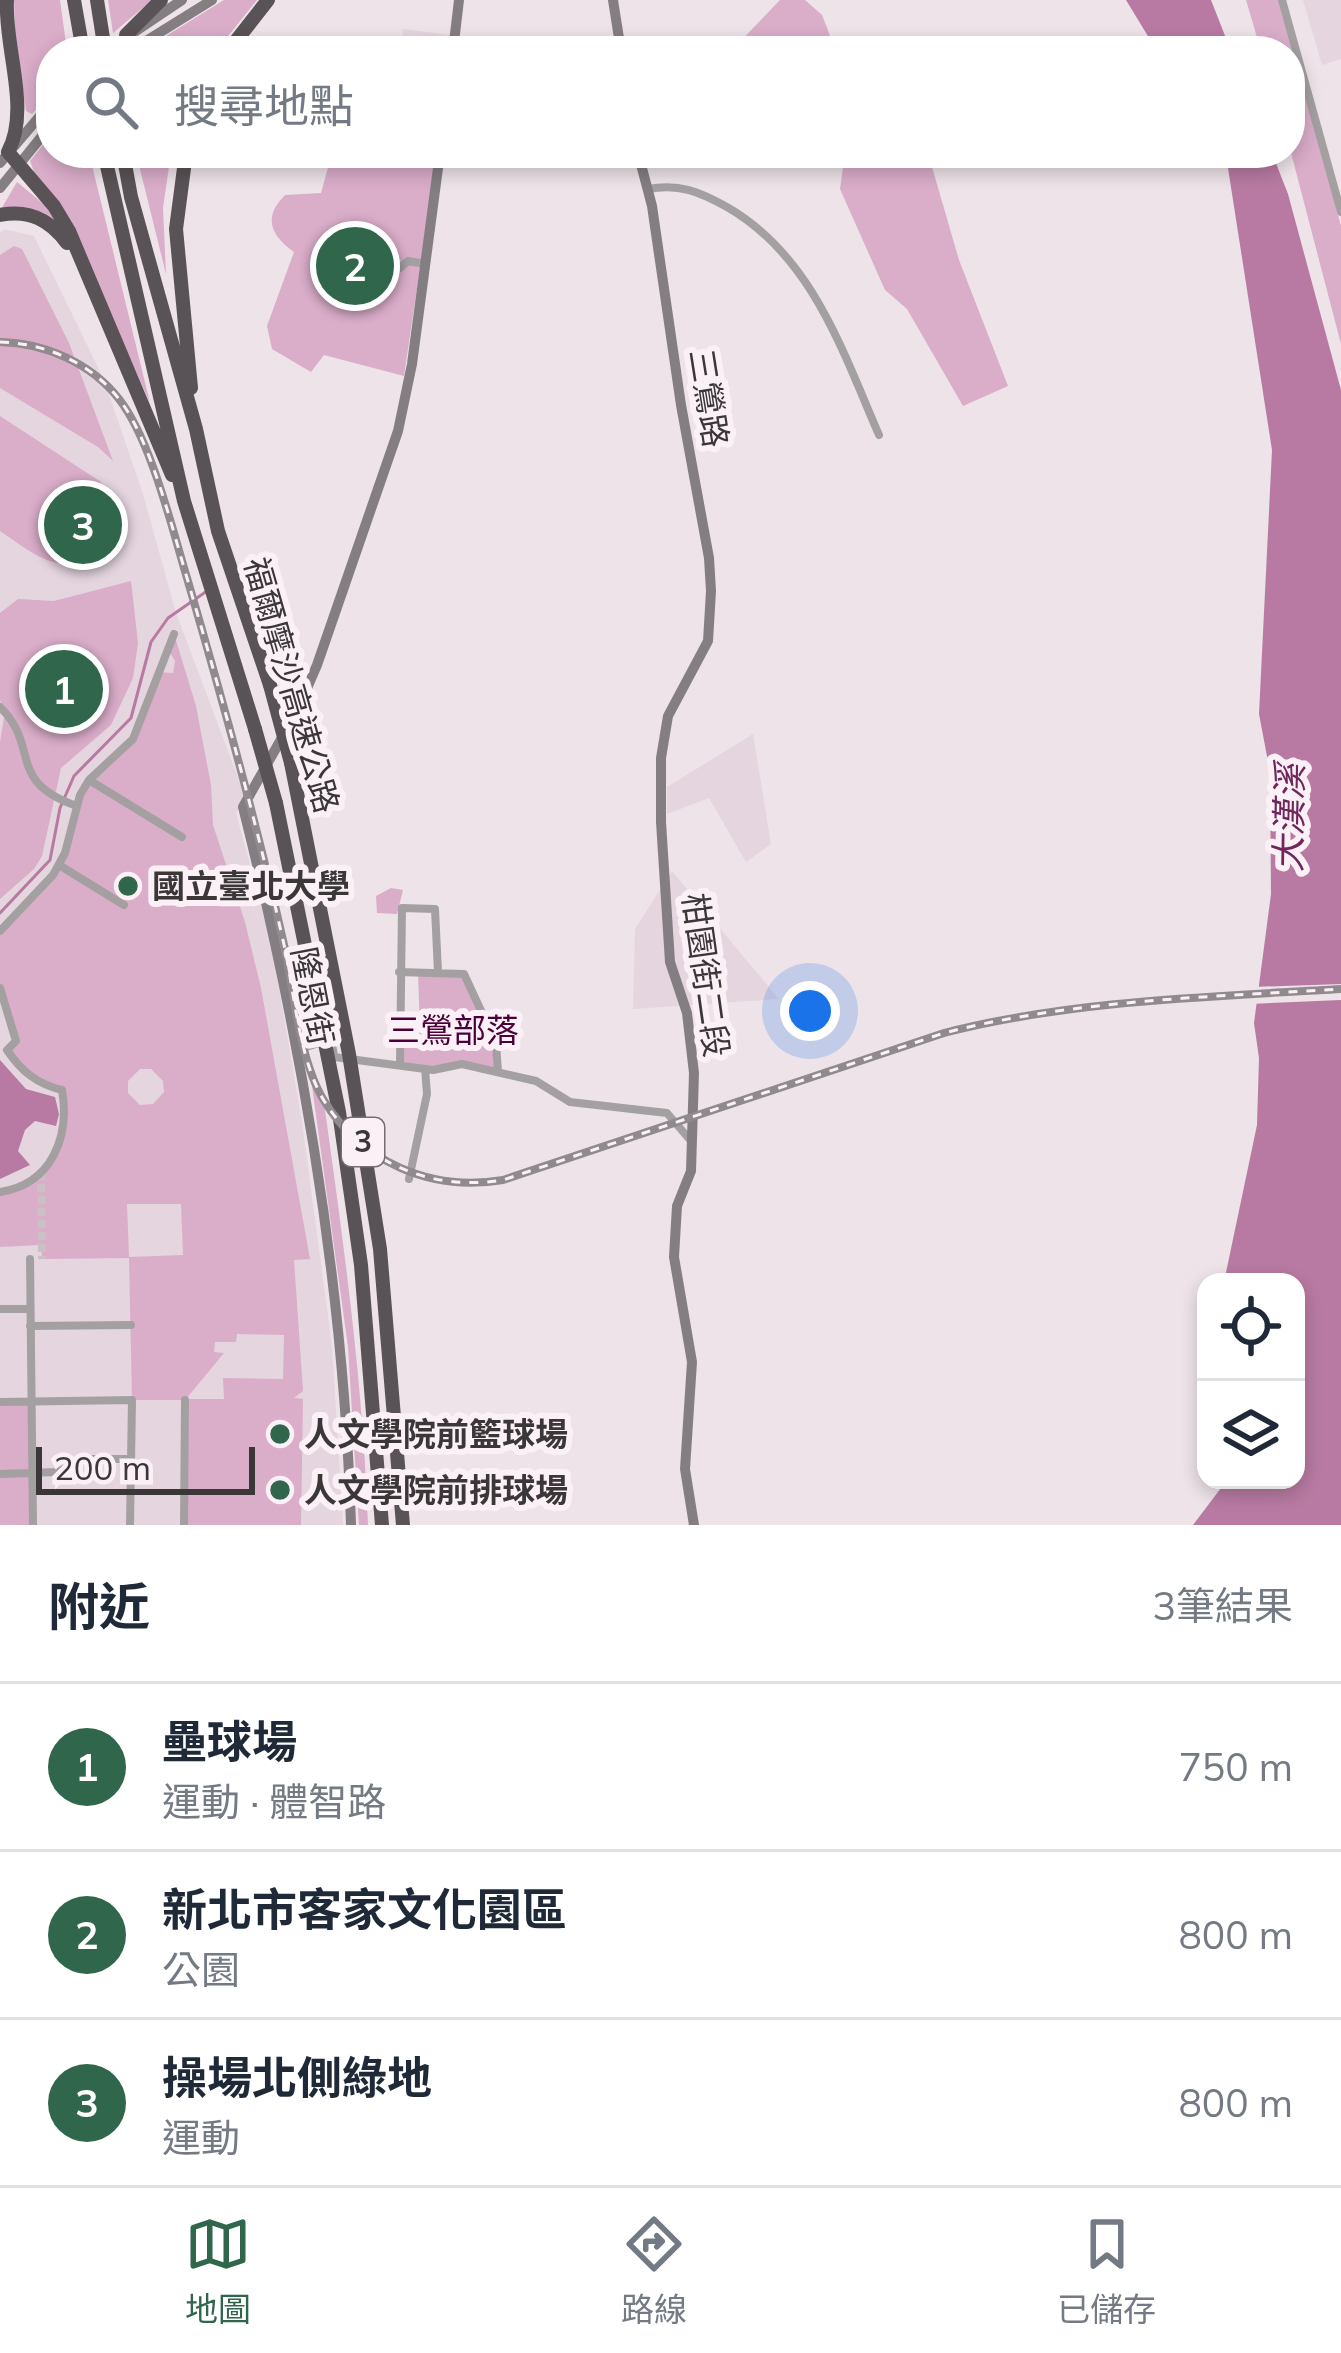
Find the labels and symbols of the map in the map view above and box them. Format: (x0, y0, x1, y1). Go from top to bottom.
pin: 2 (316, 221, 394, 311)
street label: 三鶯路 (682, 346, 737, 450)
pin: 3 (44, 480, 122, 570)
street label: 福爾摩沙高速公路 (236, 552, 349, 817)
pin: 1 (25, 644, 103, 734)
water label: 大漢溪 (1265, 759, 1312, 872)
place label: 國立臺北大學 (152, 865, 350, 906)
marker: 國立臺北大學 (115, 873, 141, 899)
street label: 柑園街二段 (675, 890, 738, 1059)
street label: 隆恩街 (284, 943, 343, 1048)
your location (780, 981, 840, 1041)
park label: 三鶯部落 (387, 1009, 519, 1050)
road number: 3 (342, 1118, 384, 1166)
place label: 人文學院前籃球場 (304, 1413, 568, 1454)
marker: 人文學院前籃球場 (267, 1421, 293, 1447)
scale bar (36, 1441, 255, 1494)
place label: 人文學院前排球場 (304, 1469, 568, 1510)
marker: 人文學院前排球場 (267, 1477, 293, 1503)

